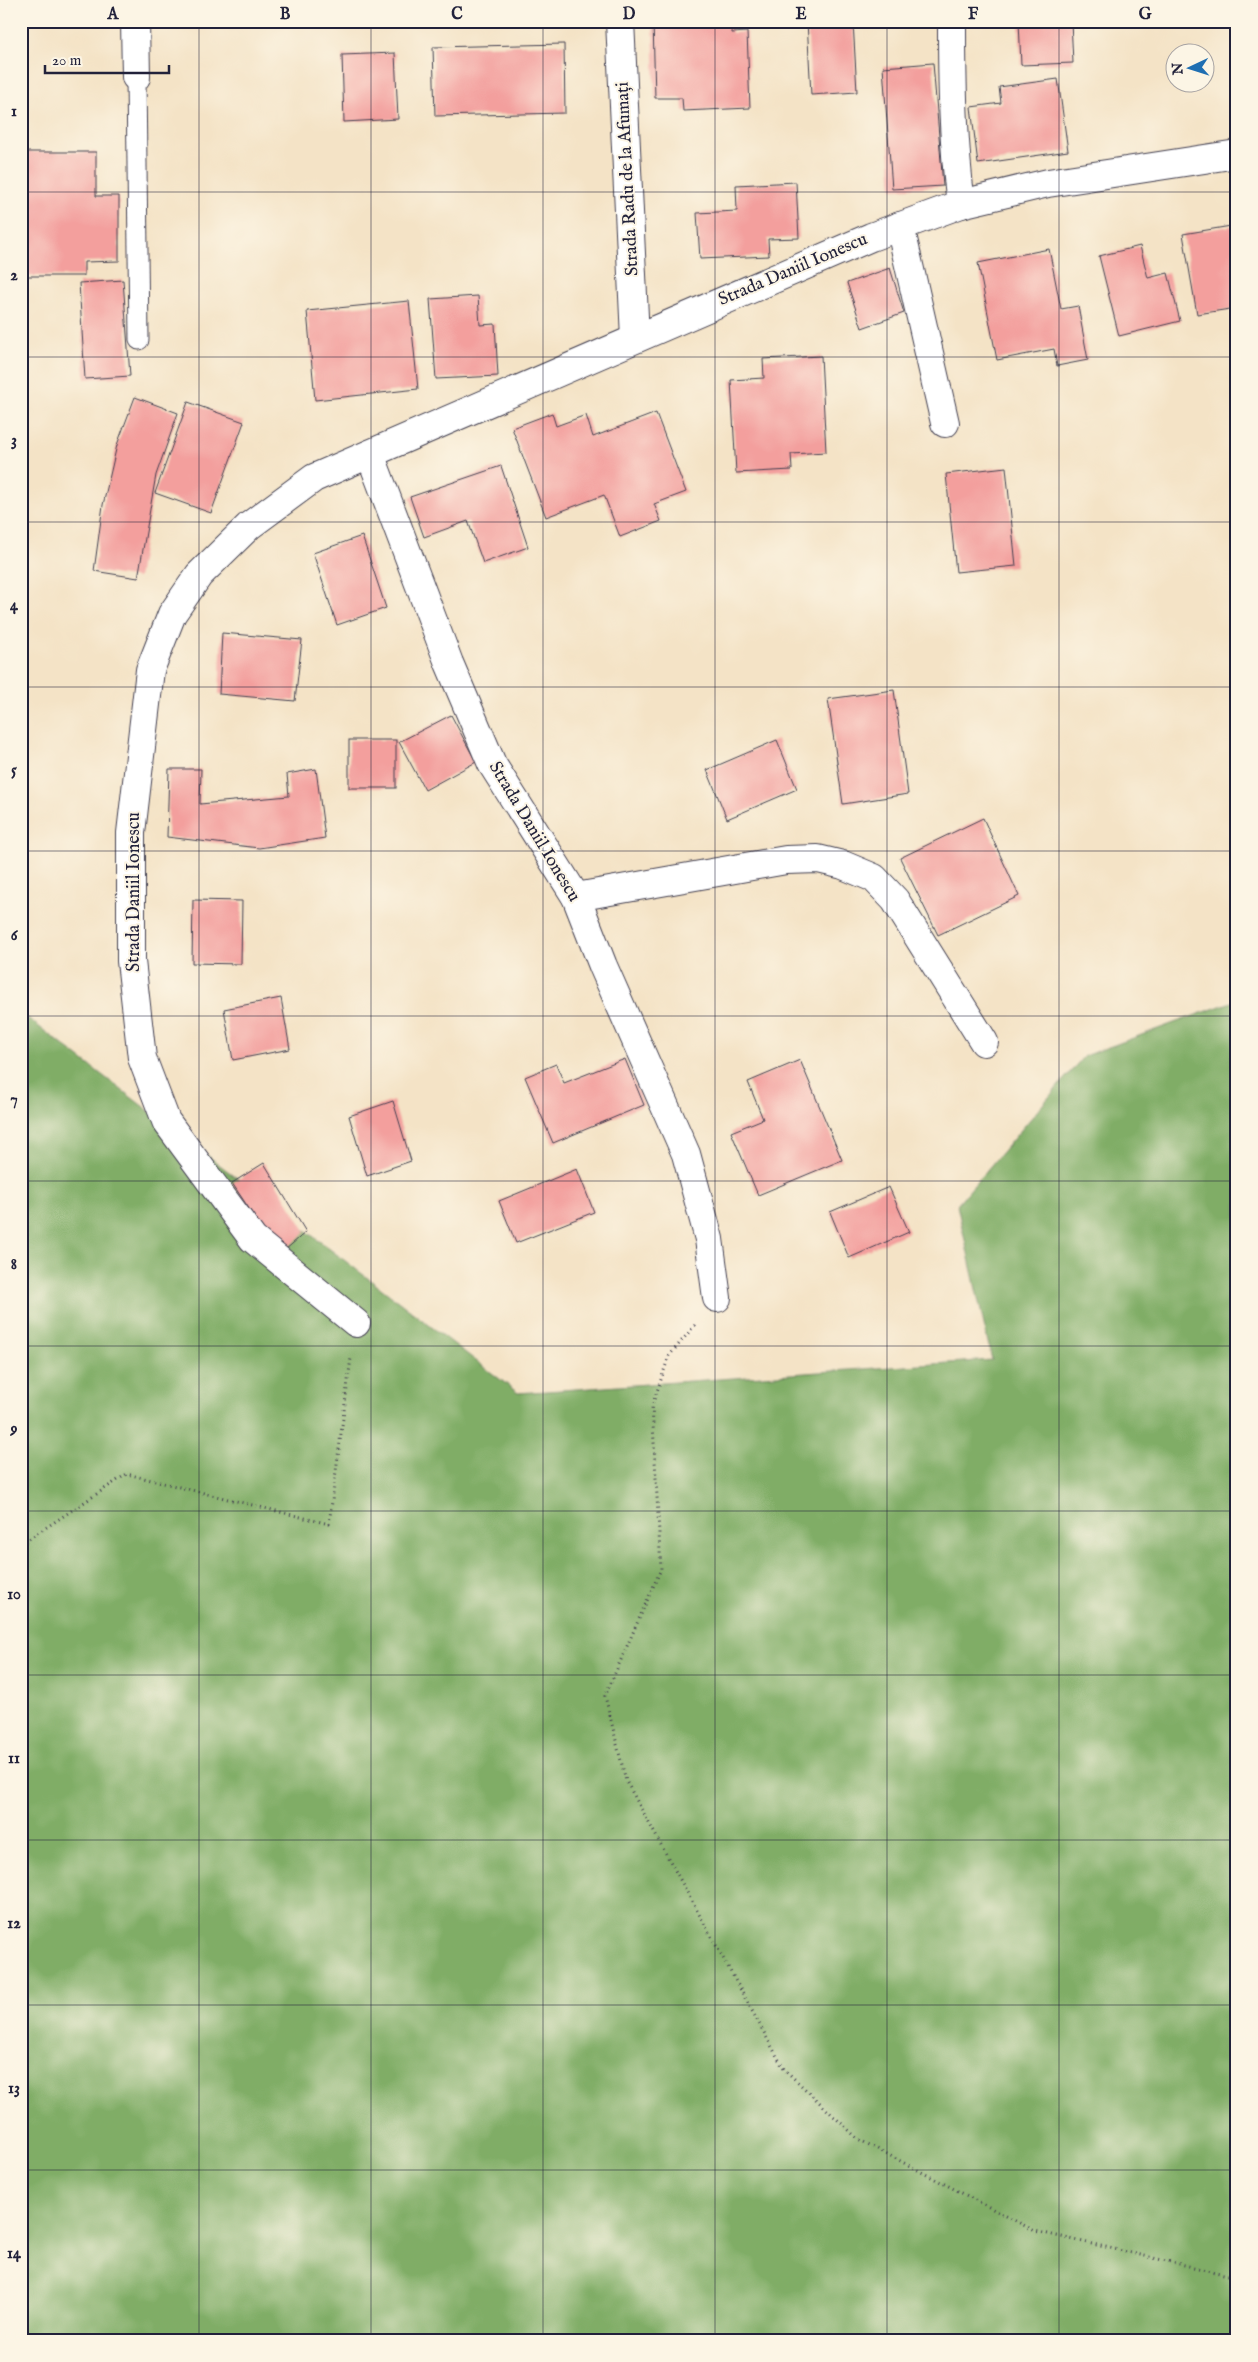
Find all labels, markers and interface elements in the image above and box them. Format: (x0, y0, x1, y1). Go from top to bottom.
text: A (107, 5, 120, 25)
text: B (280, 5, 291, 25)
text: C (451, 5, 463, 25)
text: D (623, 5, 636, 25)
text: E (795, 5, 807, 25)
text: F (968, 5, 979, 25)
text: G (1139, 5, 1152, 25)
scale bar (45, 42, 169, 74)
north arrow (1166, 42, 1216, 92)
text: 20 m (52, 51, 82, 70)
text: N (1169, 62, 1187, 77)
street label: Strada Radu de la Afumați (611, 81, 645, 277)
text: 1 (11, 102, 17, 122)
street label: Strada Daniil Ionescu (715, 228, 871, 312)
text: 2 (10, 266, 18, 286)
text: 3 (11, 431, 17, 451)
text: 4 (10, 596, 19, 616)
street label: Strada Daniil Ionescu (483, 758, 585, 906)
text: 5 (11, 761, 17, 781)
street label: Strada Daniil Ionescu (123, 812, 146, 972)
text: 6 (11, 926, 19, 946)
text: 7 (10, 1090, 18, 1110)
text: 8 (11, 1255, 17, 1275)
text: 9 (10, 1420, 18, 1440)
text: 10 (7, 1585, 21, 1605)
text: 11 (8, 1749, 20, 1769)
text: 12 (7, 1914, 21, 1934)
text: 13 (8, 2079, 20, 2099)
text: 14 (7, 2244, 22, 2264)

